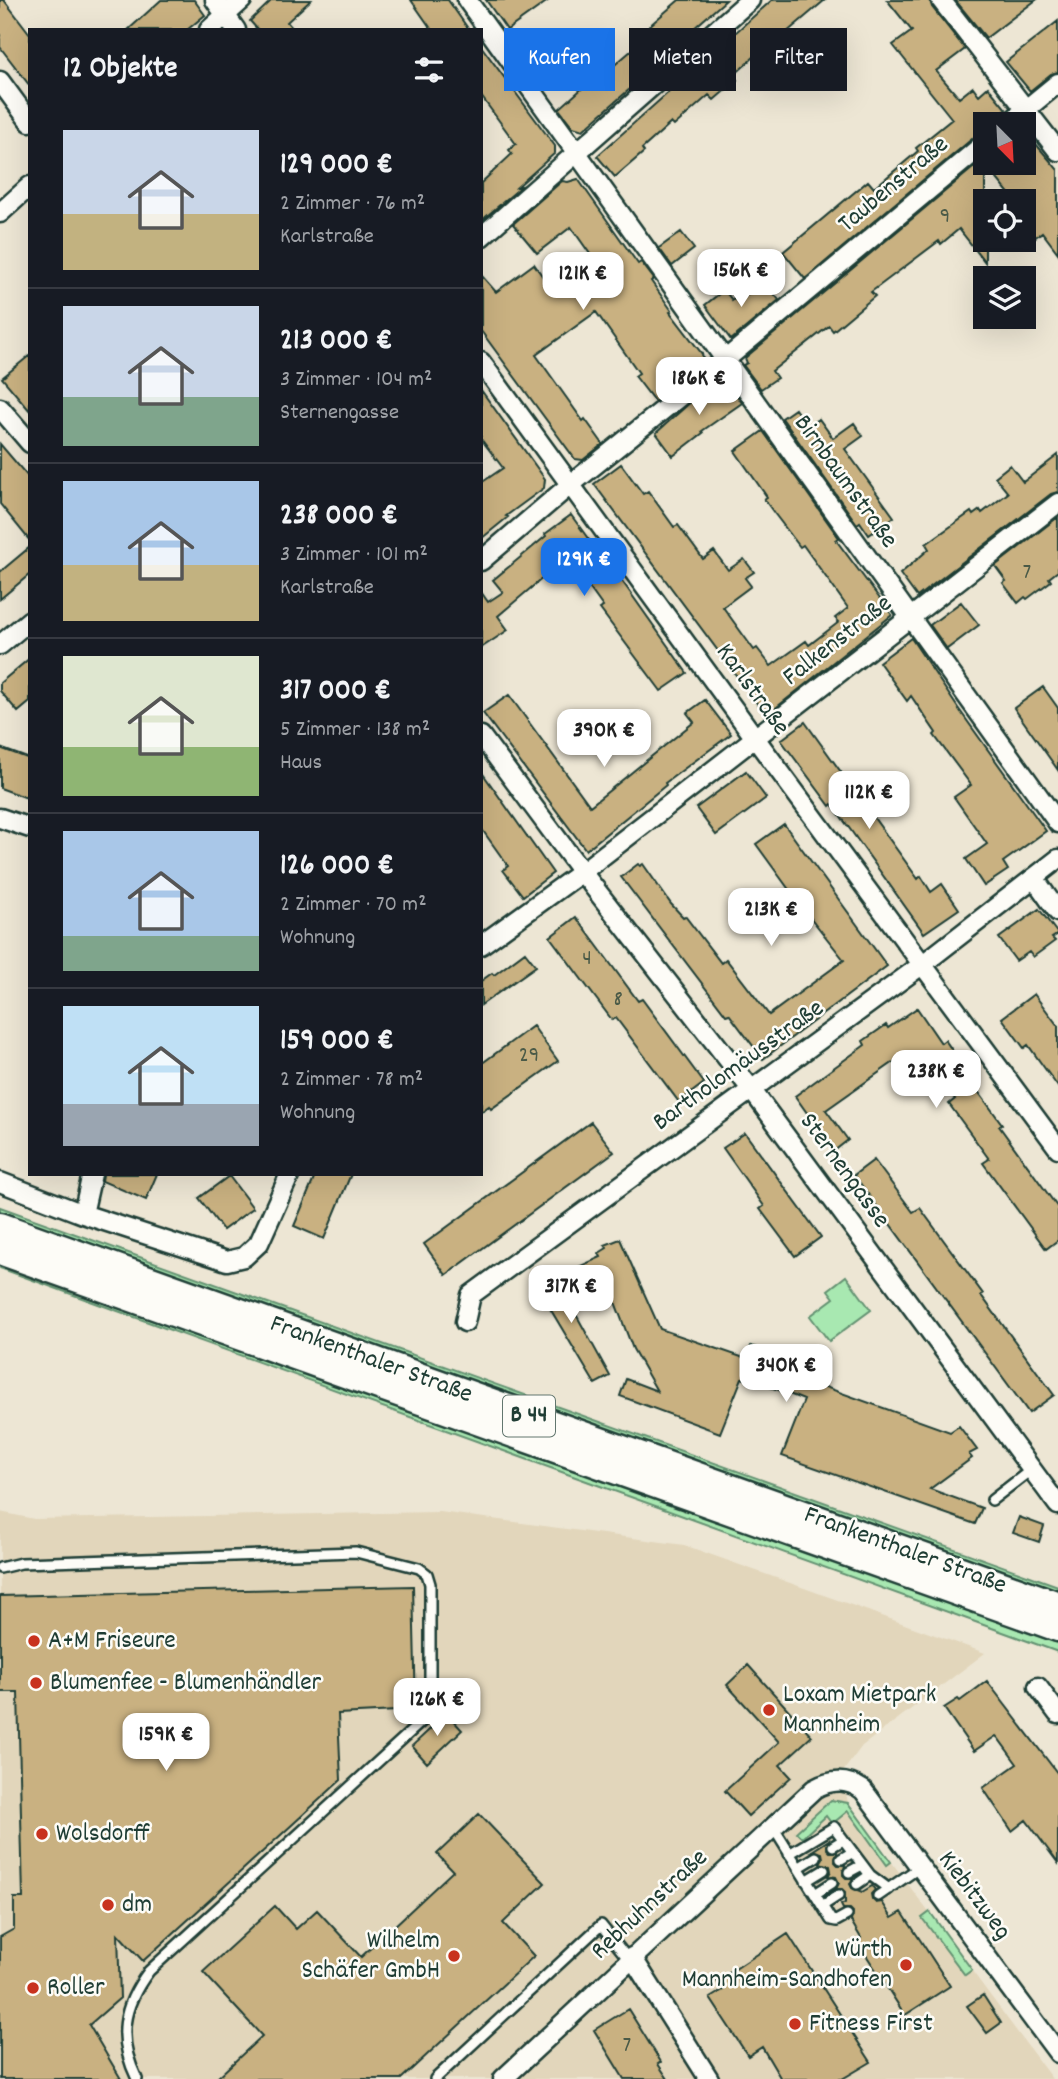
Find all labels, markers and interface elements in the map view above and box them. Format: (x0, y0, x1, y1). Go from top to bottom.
chip: Kaufen (504, 28, 615, 91)
chip: Mieten (629, 28, 736, 91)
chip: Filter (750, 28, 847, 91)
text: 12 Objekte (63, 49, 177, 92)
icon: filters (410, 51, 448, 89)
north arrow (973, 112, 1036, 175)
map controls (973, 112, 1036, 329)
street label: Taubenstraße (831, 128, 957, 242)
text: 129 000 € (280, 145, 393, 188)
icon: home (119, 158, 203, 242)
text: 2 Zimmer · 76 m² (280, 188, 425, 221)
button: locate (973, 189, 1036, 252)
house number: 9 (940, 201, 950, 234)
text: Karlstraße (280, 221, 374, 254)
pin: 156K € (684, 250, 798, 309)
pin: 121K € (526, 252, 640, 312)
text: 156K € (713, 255, 769, 288)
text: 121K € (559, 258, 607, 291)
button: layers (973, 266, 1036, 329)
text: 213 000 € (280, 321, 393, 364)
icon: home (119, 334, 203, 418)
pin: 186K € (642, 358, 756, 417)
text: 186K € (672, 363, 726, 396)
text: 3 Zimmer · 104 m² (280, 364, 432, 397)
text: Sternengasse (280, 397, 399, 430)
street label: Birnbaumstraße (784, 407, 906, 557)
text: 238 000 € (280, 496, 398, 539)
icon: home (119, 509, 203, 593)
pin: 129K € (527, 538, 641, 598)
text: 3 Zimmer · 101 m² (280, 539, 428, 572)
text: 129K € (557, 544, 611, 577)
house number: 7 (1023, 557, 1031, 590)
text: Karlstraße (280, 572, 374, 605)
street label: Falkenstraße (775, 586, 901, 696)
street label: Karlstraße (706, 636, 798, 744)
text: 317 000 € (280, 671, 391, 714)
icon: home (119, 684, 203, 768)
pin: 390K € (547, 710, 661, 769)
text: 5 Zimmer · 138 m² (280, 714, 430, 747)
text: 390K € (573, 715, 635, 748)
text: Haus (280, 747, 322, 780)
pin: 112K € (812, 772, 926, 831)
text: 112K € (845, 777, 893, 810)
text: 126 000 € (280, 846, 394, 889)
icon: home (119, 859, 203, 943)
pin: 213K € (714, 888, 828, 948)
text: 2 Zimmer · 70 m² (280, 889, 427, 922)
text: 213K € (744, 894, 798, 927)
text: Wohnung (280, 922, 355, 955)
house number: 4 (582, 943, 592, 976)
house number: 8 (613, 984, 623, 1017)
street label: Bartholomäusstraße (646, 991, 832, 1141)
text: 159 000 € (280, 1021, 394, 1064)
icon: home (119, 1034, 203, 1118)
house number: 29 (519, 1040, 539, 1073)
pin: 238K € (879, 1050, 993, 1110)
text: 238K € (907, 1056, 965, 1089)
text: 2 Zimmer · 78 m² (280, 1064, 423, 1097)
text: Wohnung (280, 1097, 355, 1130)
street label: Sternengasse (789, 1106, 899, 1236)
pin: 317K € (514, 1266, 628, 1325)
text: 317K € (545, 1271, 597, 1304)
street label: Frankenthaler Straße (265, 1306, 477, 1414)
pin: 340K € (729, 1344, 843, 1404)
text: 340K € (755, 1350, 817, 1383)
road number: B 44 (503, 1396, 555, 1436)
street label: Frankenthaler Straße (799, 1497, 1011, 1605)
place label: A+M Friseure (48, 1623, 176, 1660)
marker: A+M Friseure (26, 1633, 42, 1649)
place label: Blumenfee - Blumenhändler (50, 1665, 322, 1702)
marker: Blumenfee - Blumenhändler (28, 1675, 44, 1691)
place label: Loxam Mietpark Mannheim (783, 1677, 936, 1744)
pin: 126K € (380, 1678, 494, 1738)
text: 126K € (409, 1684, 465, 1717)
marker: Loxam Mietpark Mannheim (761, 1702, 777, 1718)
pin: 159K € (109, 1714, 223, 1773)
text: 159K € (139, 1719, 193, 1752)
place label: Wolsdorff (56, 1816, 151, 1853)
marker: Wolsdorff (34, 1826, 50, 1842)
street label: Rebhuhnstraße (583, 1841, 717, 1969)
street label: Kiebitzweg (928, 1844, 1020, 1948)
place label: dm (122, 1887, 152, 1924)
marker: dm (100, 1897, 116, 1913)
place label: Wilhelm Schäfer GmbH (301, 1923, 440, 1990)
place label: Würth Mannheim-Sandhofen (682, 1932, 892, 1999)
marker: Wilhelm Schäfer GmbH (446, 1948, 462, 1964)
marker: Würth Mannheim-Sandhofen (898, 1957, 914, 1973)
place label: Roller (47, 1970, 105, 2007)
marker: Roller (25, 1980, 41, 1996)
place label: Fitness First (809, 2006, 933, 2043)
marker: Fitness First (787, 2016, 803, 2032)
house number: 7 (623, 2030, 631, 2063)

